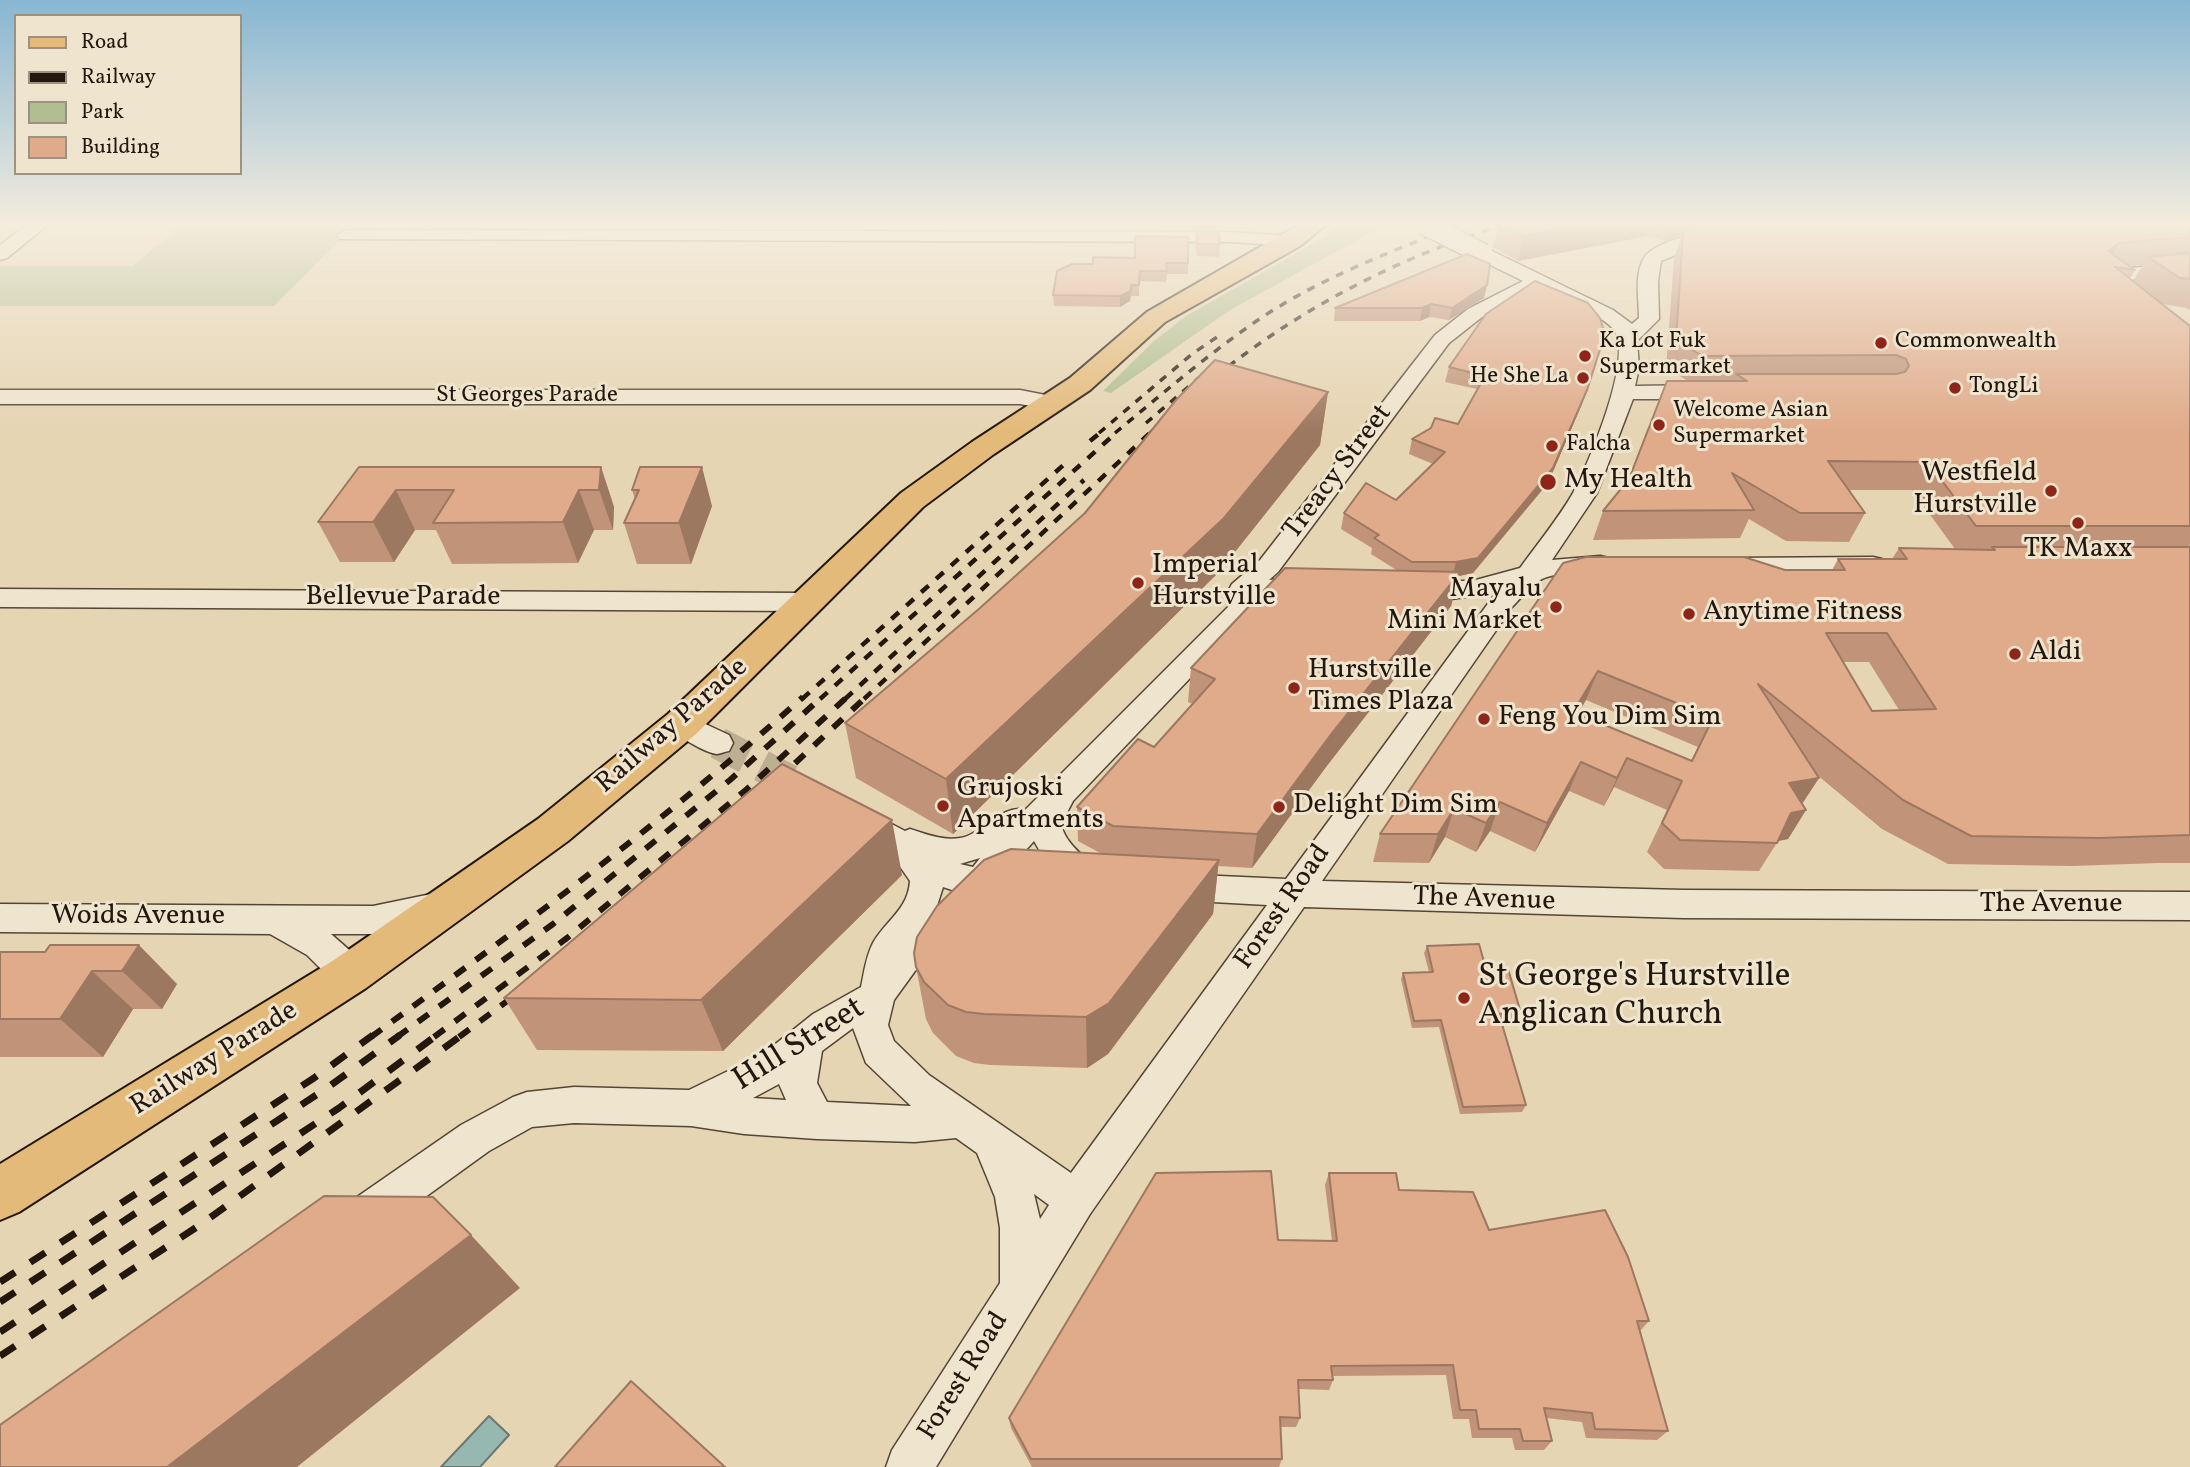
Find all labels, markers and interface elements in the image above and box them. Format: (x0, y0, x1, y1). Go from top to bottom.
legend (14, 14, 242, 175)
text: Road (81, 28, 128, 57)
text: Railway (81, 63, 156, 92)
text: Park (81, 98, 124, 127)
text: Building (81, 133, 160, 162)
place label: Ka Lot Fuk Supermarket (1599, 329, 1731, 383)
place label: Commonwealth (1895, 329, 2057, 357)
marker: Commonwealth (1873, 335, 1889, 351)
marker: Ka Lot Fuk Supermarket (1577, 348, 1593, 364)
place label: He She La (1470, 364, 1569, 392)
marker: He She La (1575, 370, 1591, 386)
place label: TongLi (1969, 374, 2038, 402)
marker: TongLi (1947, 380, 1963, 396)
street label: St Georges Parade (436, 383, 618, 411)
place label: Welcome Asian Supermarket (1673, 398, 1829, 452)
street label: Treacy Street (1277, 399, 1401, 547)
marker: Welcome Asian Supermarket (1651, 417, 1667, 433)
place label: Falcha (1566, 432, 1631, 460)
marker: Falcha (1544, 438, 1560, 454)
place label: Westfield Hurstville (1913, 458, 2037, 524)
place label: My Health (1564, 465, 1693, 499)
marker: My Health (1538, 472, 1558, 492)
marker: Westfield Hurstville (2043, 483, 2059, 499)
marker: TK Maxx (2070, 515, 2086, 531)
place label: TK Maxx (2023, 534, 2133, 568)
place label: Imperial Hurstville (1152, 550, 1276, 616)
place label: Mayalu Mini Market (1387, 574, 1542, 640)
marker: Imperial Hurstville (1130, 575, 1146, 591)
street label: Bellevue Parade (306, 582, 500, 616)
place label: Anytime Fitness (1703, 597, 1902, 631)
marker: Mayalu Mini Market (1548, 599, 1564, 615)
marker: Anytime Fitness (1681, 606, 1697, 622)
place label: Aldi (2029, 637, 2081, 671)
marker: Aldi (2007, 646, 2023, 662)
street label: Railway Parade (590, 652, 756, 802)
place label: Hurstville Times Plaza (1308, 655, 1454, 721)
marker: Hurstville Times Plaza (1286, 680, 1302, 696)
place label: Feng You Dim Sim (1498, 702, 1722, 736)
marker: Feng You Dim Sim (1476, 711, 1492, 727)
place label: Grujoski Apartments (957, 773, 1104, 839)
place label: Delight Dim Sim (1293, 790, 1498, 824)
marker: Grujoski Apartments (935, 798, 951, 814)
marker: Delight Dim Sim (1271, 799, 1287, 815)
street label: Forest Road (1229, 839, 1339, 977)
street label: The Avenue (1412, 882, 1556, 920)
street label: The Avenue (1980, 889, 2122, 923)
street label: Woids Avenue (51, 901, 225, 935)
place label: St George's Hurstville Anglican Church (1478, 959, 1790, 1037)
street label: Hill Street (727, 990, 873, 1102)
marker: St George's Hurstville Anglican Church (1456, 990, 1472, 1006)
street label: Railway Parade (125, 995, 305, 1125)
street label: Forest Road (912, 1307, 1018, 1447)

